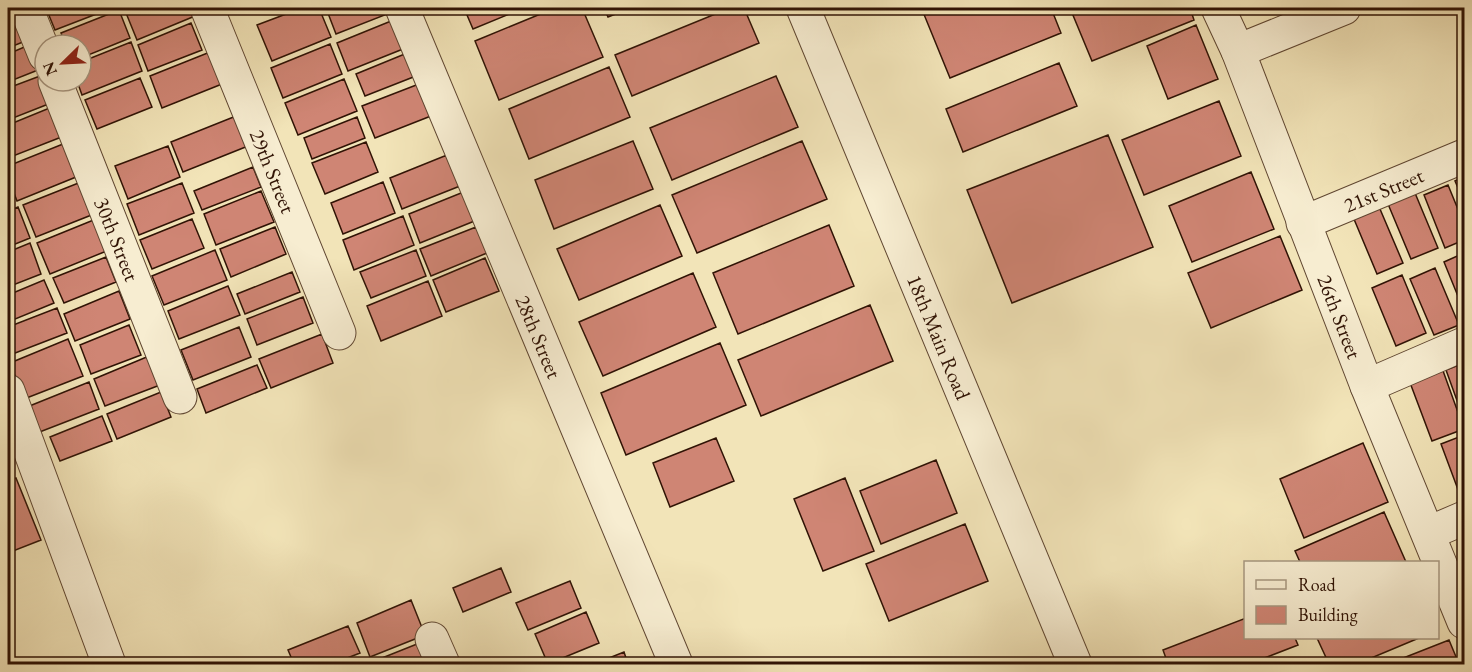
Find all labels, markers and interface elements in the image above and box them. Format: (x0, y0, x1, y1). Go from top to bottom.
north arrow (33, 33, 93, 93)
text: N (38, 59, 62, 79)
street label: 29th Street (244, 125, 302, 217)
street label: 21st Street (1339, 161, 1428, 218)
street label: 30th Street (89, 193, 146, 285)
street label: 18th Main Road (901, 270, 977, 404)
street label: 26th Street (1312, 271, 1369, 363)
street label: 28th Street (510, 291, 569, 383)
legend (1244, 561, 1439, 639)
text: Road (1298, 573, 1337, 596)
text: Building (1298, 603, 1358, 626)

